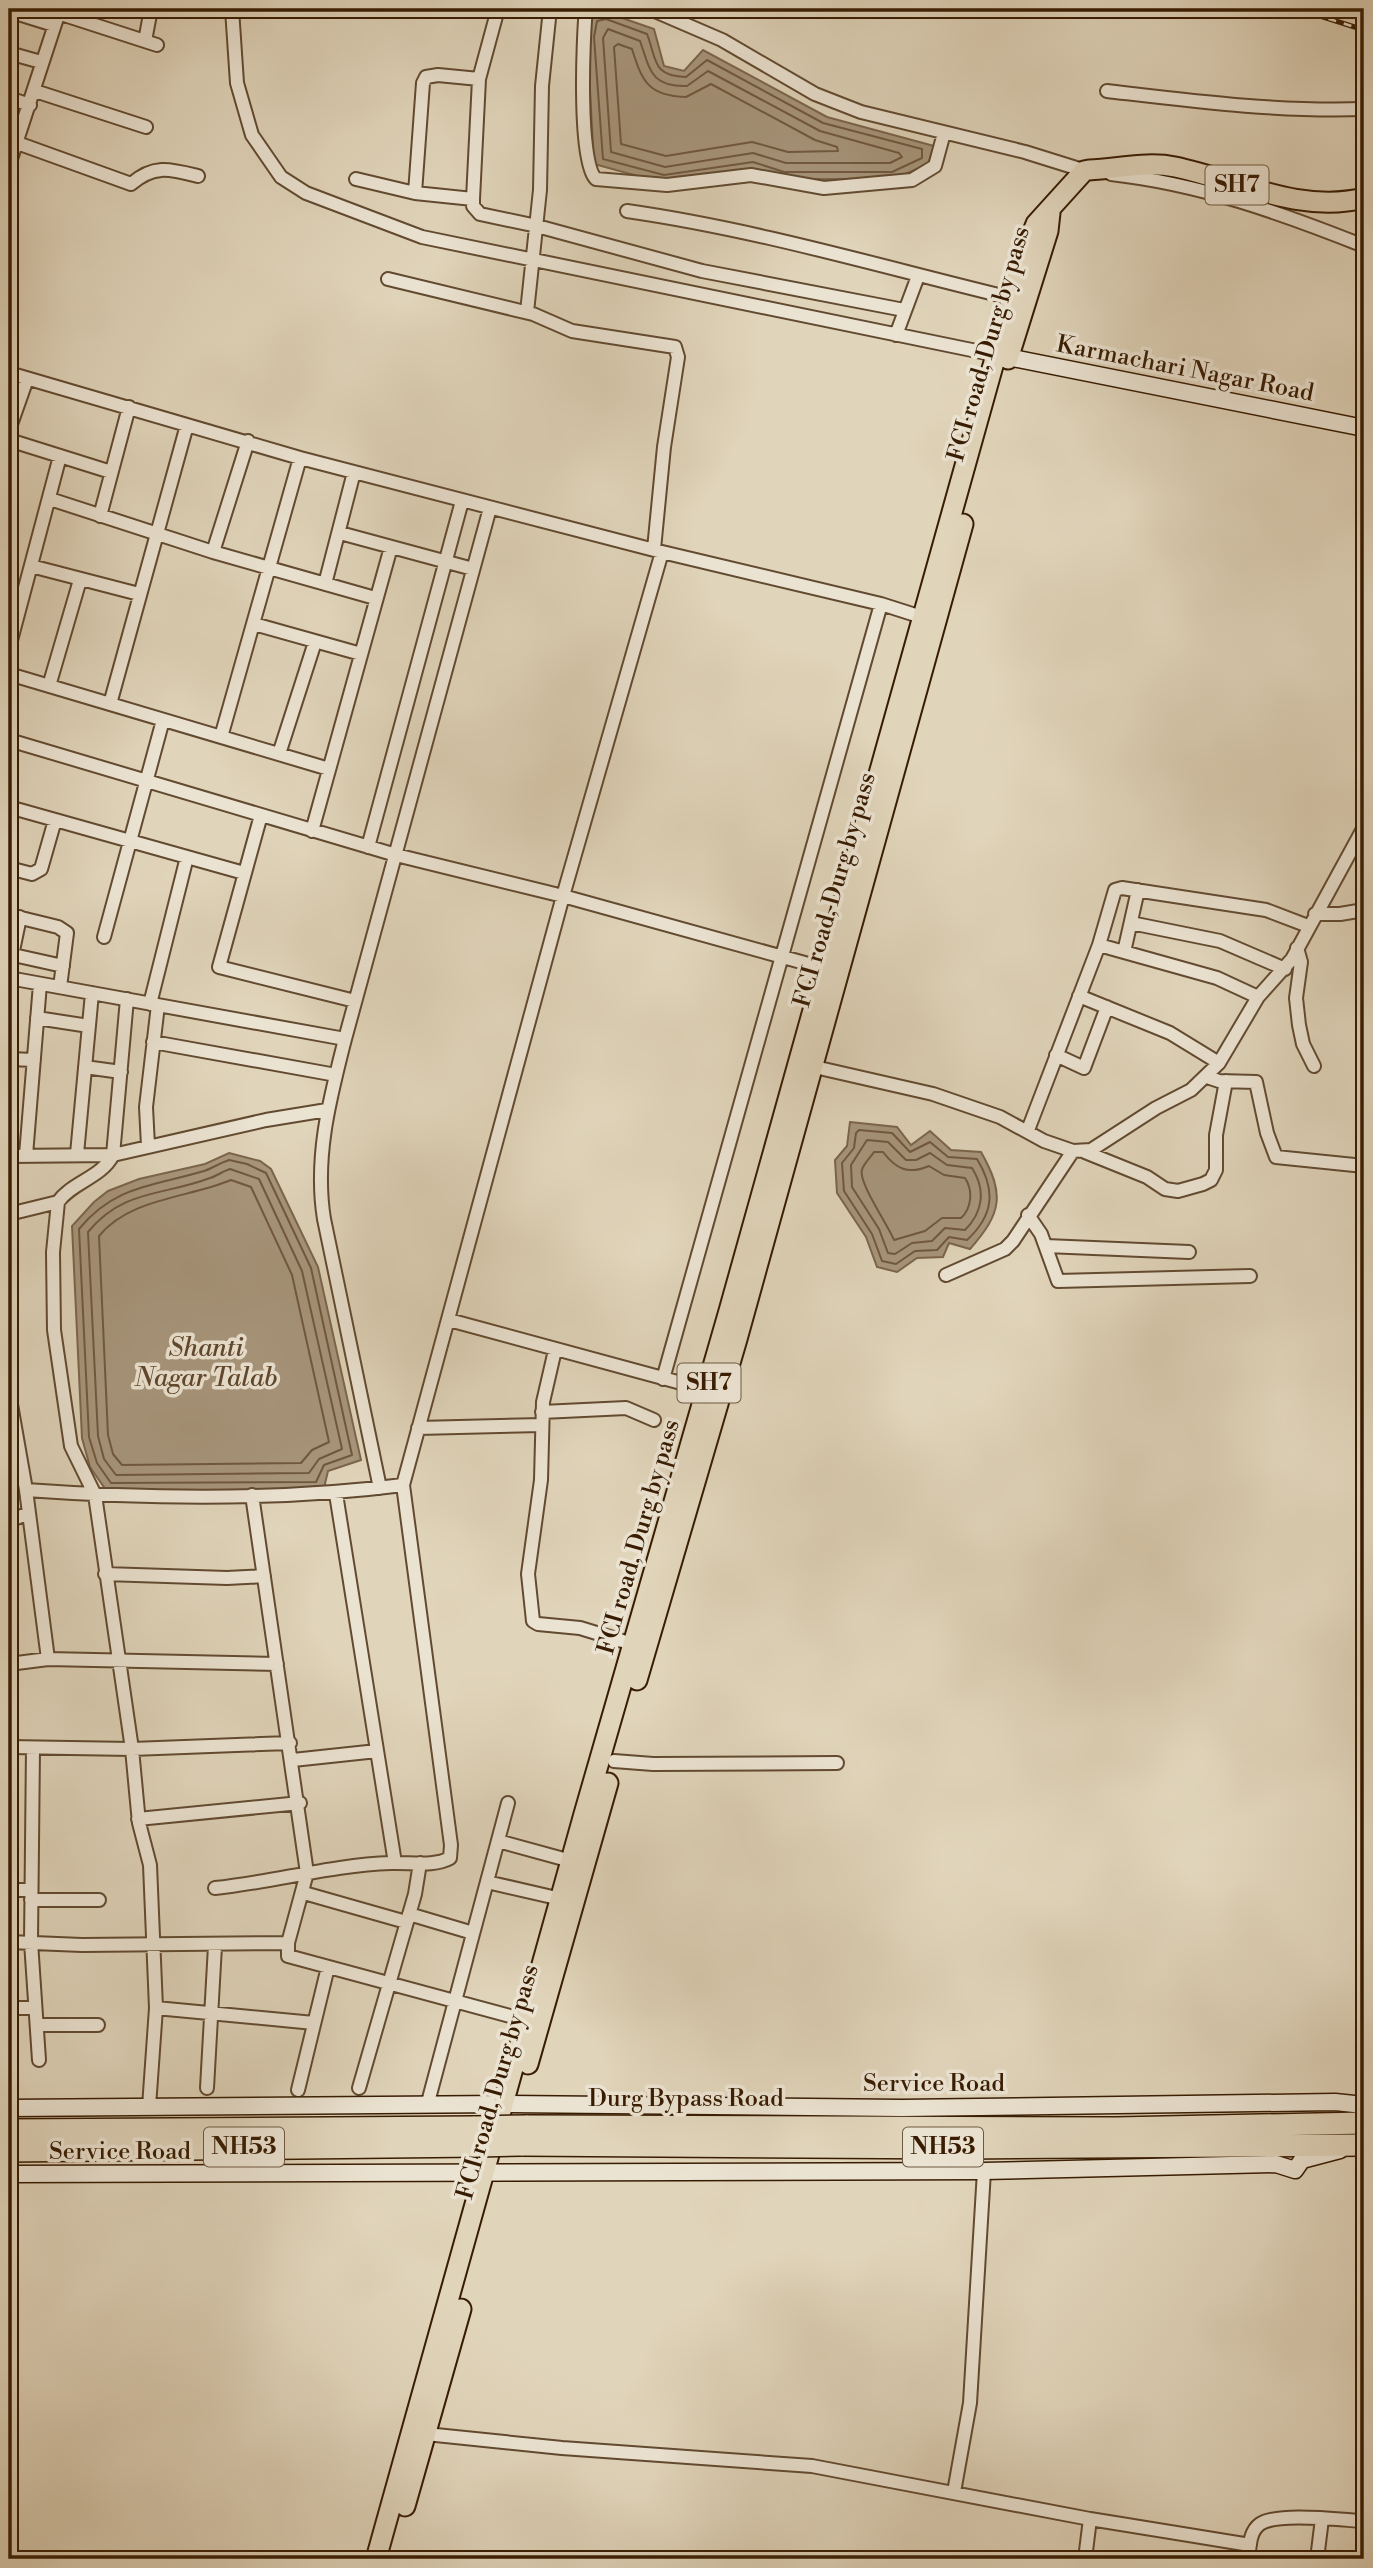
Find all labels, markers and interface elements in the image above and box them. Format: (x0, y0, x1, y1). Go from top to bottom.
road number: SH7 (1206, 166, 1268, 204)
street label: FCI road, Durg by pass (941, 223, 1037, 465)
street label: Karmachari Nagar Road (1054, 329, 1317, 409)
street label: FCI road, Durg by pass (787, 769, 883, 1011)
water label: Shanti Nagar Talab (133, 1332, 278, 1394)
road number: SH7 (678, 1364, 740, 1402)
street label: FCI road, Durg by pass (591, 1416, 687, 1658)
street label: FCI road, Durg by pass (450, 1961, 546, 2203)
street label: Service Road (863, 2069, 1005, 2099)
street label: Durg Bypass Road (588, 2084, 784, 2114)
road number: NH53 (204, 2128, 284, 2166)
road number: NH53 (903, 2128, 983, 2166)
street label: Service Road (49, 2137, 191, 2167)

